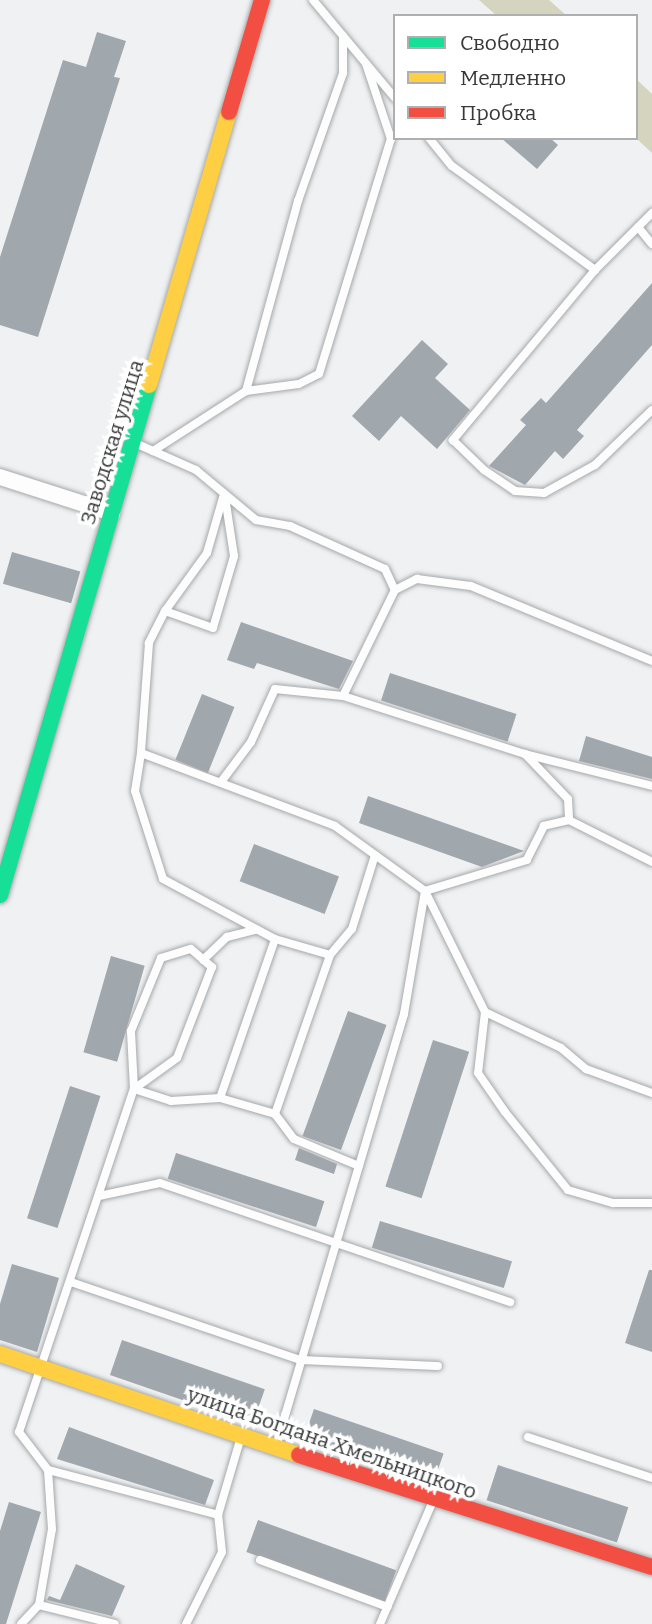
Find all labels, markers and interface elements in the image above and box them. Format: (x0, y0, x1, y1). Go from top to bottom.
legend (393, 14, 638, 140)
text: Свободно (460, 30, 560, 56)
text: Медленно (460, 65, 566, 91)
text: Пробка (460, 100, 537, 126)
street label: Заводская улица (75, 357, 149, 527)
street label: улица Богдана Хмельницкого (184, 1382, 480, 1504)

